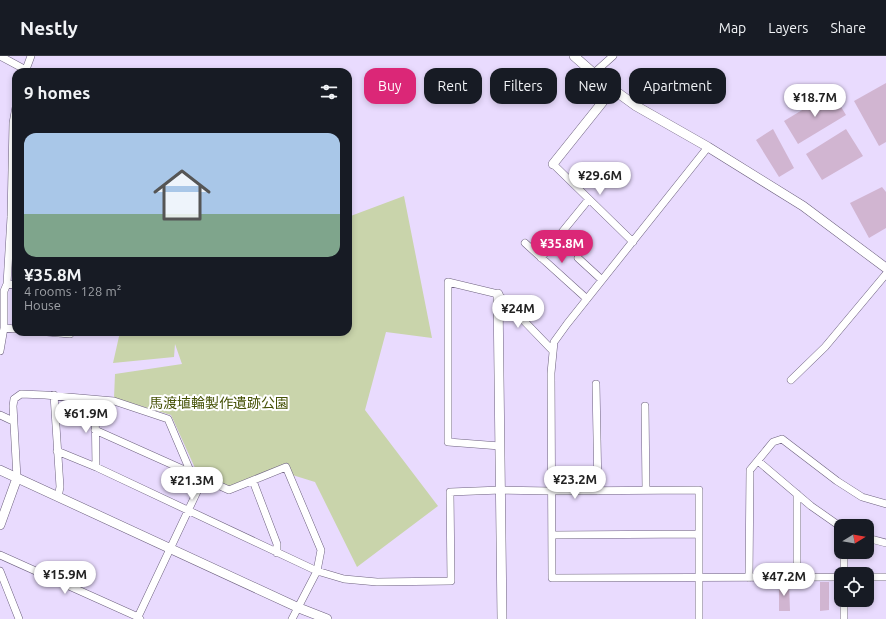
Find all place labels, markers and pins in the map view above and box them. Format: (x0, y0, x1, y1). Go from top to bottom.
pin: ¥18.7M (782, 84, 848, 118)
pin: ¥29.6M (567, 162, 633, 196)
pin: ¥35.8M (529, 230, 595, 264)
pin: ¥24M (494, 295, 542, 329)
pin: ¥61.9M (53, 400, 119, 434)
pin: ¥23.2M (542, 466, 608, 500)
pin: ¥21.3M (159, 467, 225, 501)
pin: ¥15.9M (32, 561, 98, 595)
pin: ¥47.2M (751, 563, 817, 597)

